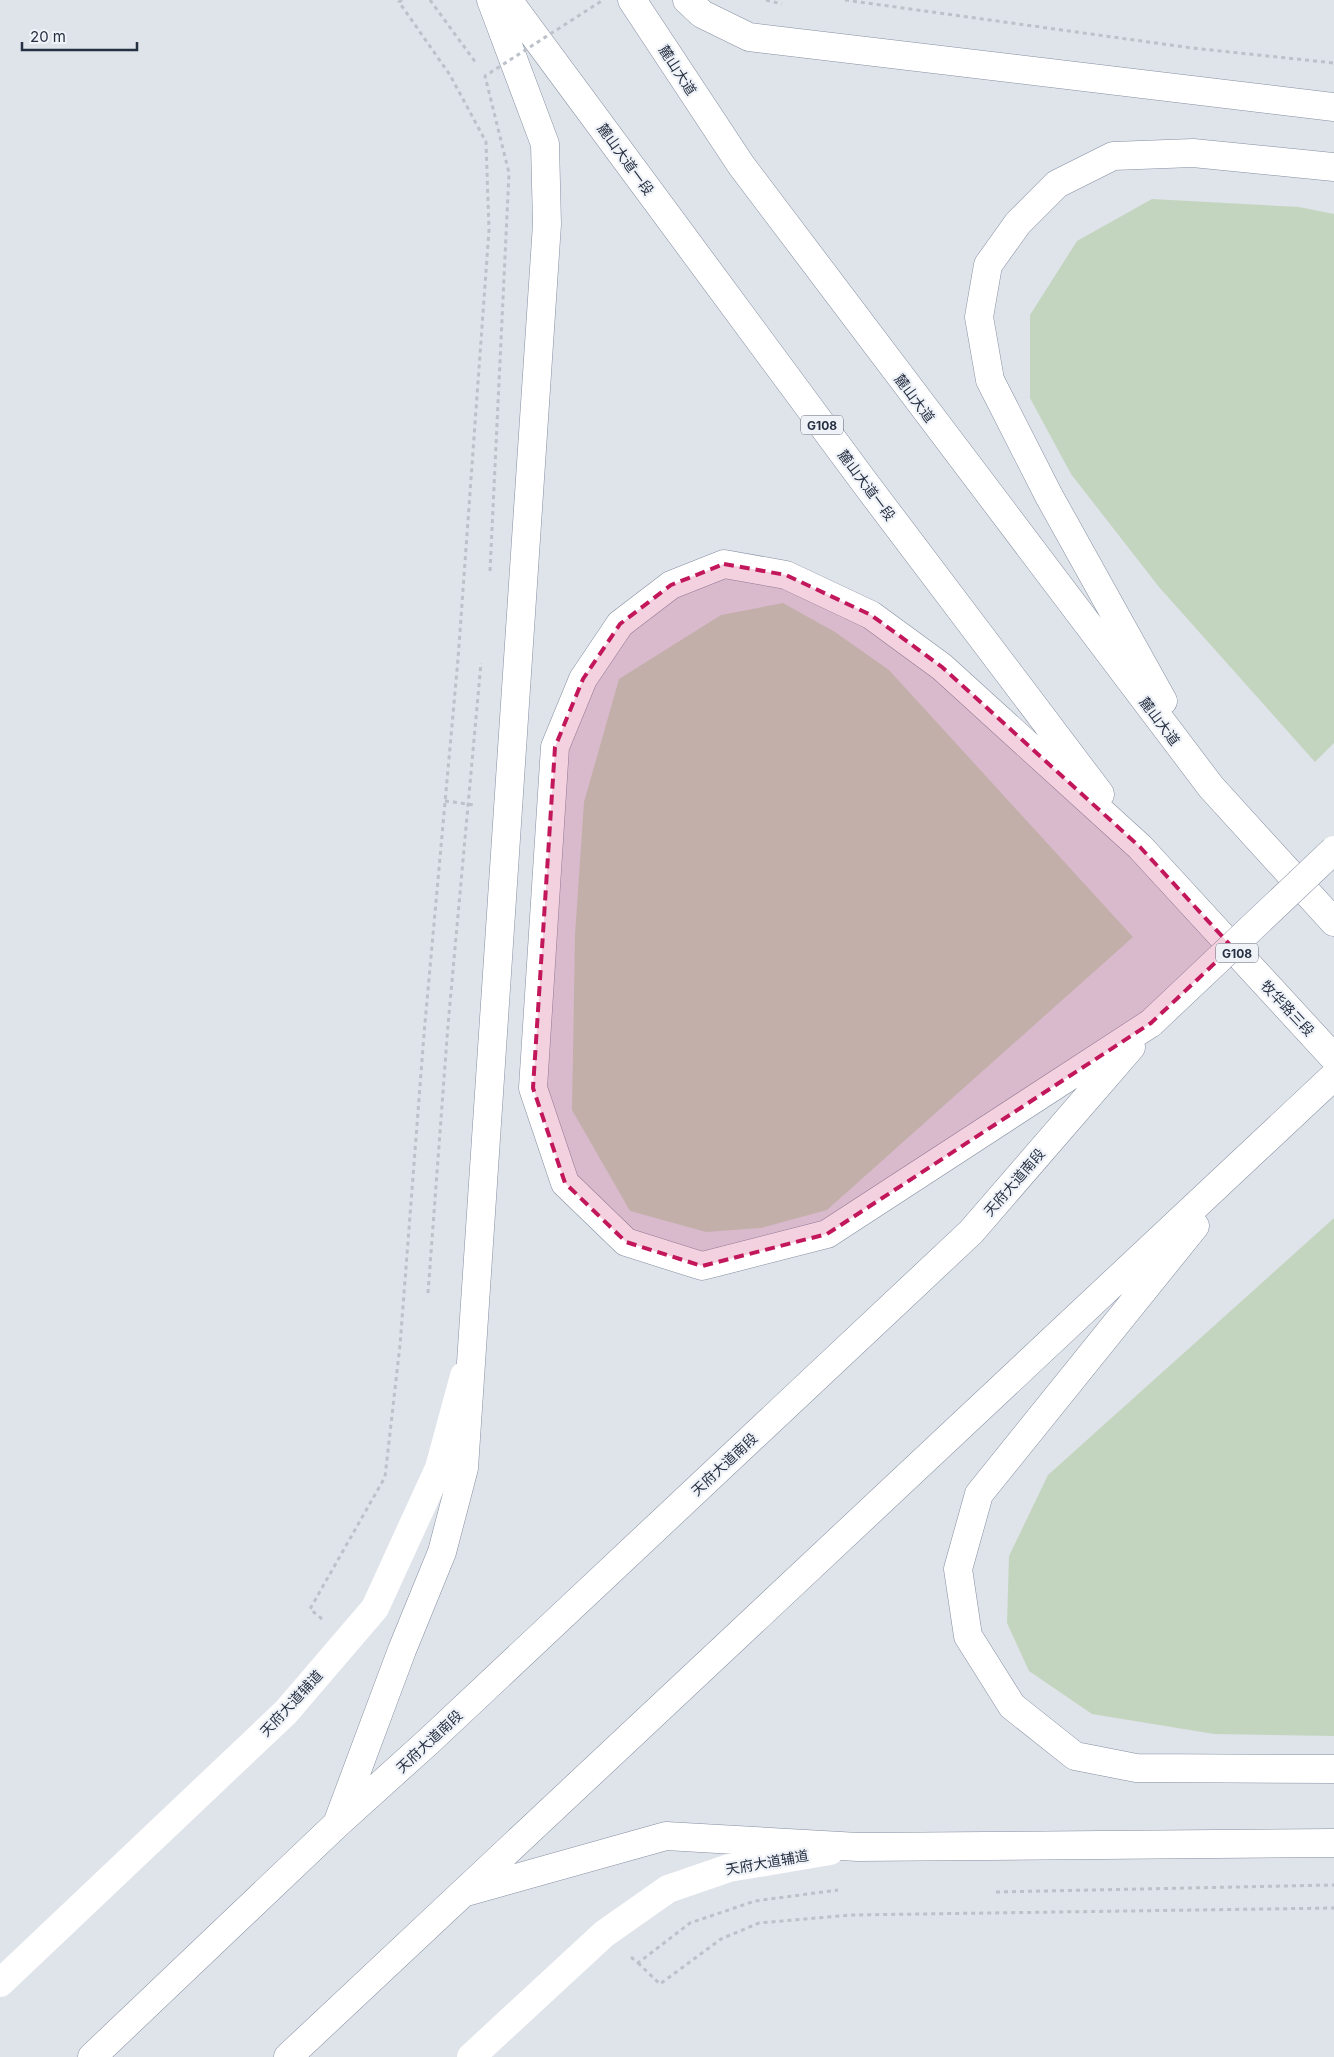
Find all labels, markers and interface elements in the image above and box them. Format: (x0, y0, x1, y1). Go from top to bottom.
scale bar (22, 20, 138, 52)
text: 20 m (30, 27, 66, 46)
street label: 麓山大道 (656, 42, 700, 98)
street label: 麓山大道一段 (594, 120, 658, 198)
street label: 麓山大道 (891, 371, 939, 425)
road number: G108 (801, 416, 843, 434)
street label: 麓山大道一段 (835, 446, 899, 524)
street label: 麓山大道 (1136, 694, 1184, 748)
road number: G108 (1216, 944, 1258, 962)
street label: 牧华路三段 (1258, 977, 1318, 1039)
street label: 天府大道南段 (980, 1145, 1048, 1219)
street label: 天府大道南段 (687, 1429, 761, 1499)
street label: 天府大道辅道 (256, 1666, 326, 1740)
street label: 天府大道南段 (392, 1706, 466, 1776)
street label: 天府大道辅道 (724, 1846, 810, 1878)

